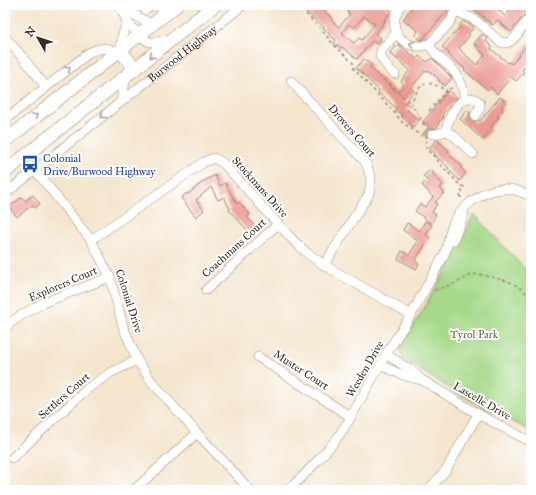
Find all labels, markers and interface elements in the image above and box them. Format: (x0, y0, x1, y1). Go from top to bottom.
north arrow (18, 18, 58, 58)
street label: Burwood Highway (145, 22, 220, 85)
text: N (23, 24, 39, 40)
one-way arrow (408, 40, 415, 49)
one-way arrow (150, 51, 157, 58)
one-way arrow (64, 67, 71, 74)
street label: Drovers Court (326, 102, 378, 160)
one-way arrow (100, 112, 107, 119)
one-way arrow (31, 114, 38, 121)
place label: Colonial Drive/Burwood Highway (43, 152, 156, 178)
bus stop icon: Colonial Drive/Burwood Highway (20, 154, 40, 174)
street label: Stockmans Drive (229, 154, 291, 220)
street label: Coachmans Court (199, 216, 269, 280)
street label: Explorers Court (27, 264, 99, 304)
street label: Colonial Drive (113, 268, 146, 335)
park label: Tyrol Park (450, 328, 499, 341)
street label: Weeden Drive (344, 338, 387, 400)
street label: Muster Court (271, 347, 331, 393)
street label: Settlers Court (36, 370, 92, 422)
street label: Lascelle Drive (451, 379, 513, 423)

